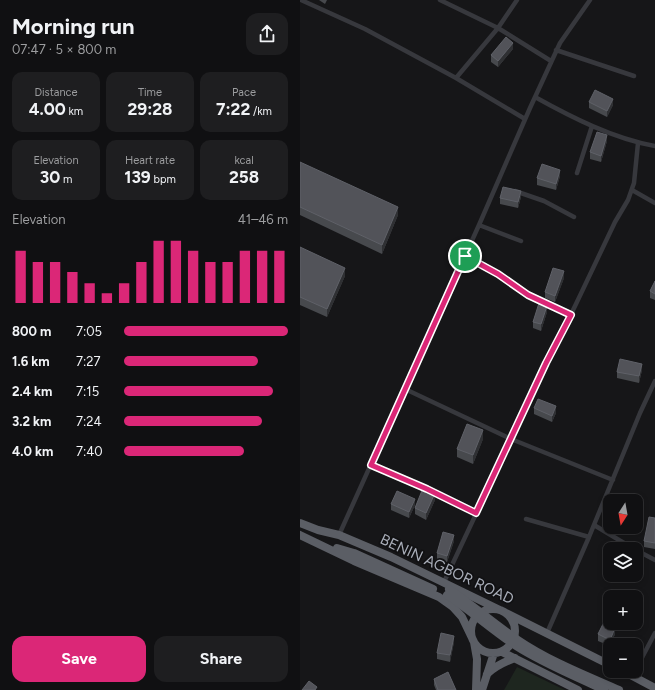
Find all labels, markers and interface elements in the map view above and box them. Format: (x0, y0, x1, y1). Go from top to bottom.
text: Morning run (12, 13, 135, 40)
button: share (246, 13, 288, 55)
text: 07:47 · 5 × 800 m (12, 42, 116, 57)
text: Distance (34, 86, 78, 99)
text: Time (138, 86, 162, 99)
text: Pace (232, 86, 256, 99)
text: 4.00 (29, 99, 66, 119)
text: 29:28 (127, 99, 173, 119)
text: 7:22 (216, 99, 250, 119)
text: km (66, 105, 83, 118)
text: /km (250, 105, 272, 118)
text: Elevation (33, 154, 79, 167)
text: Heart rate (125, 154, 175, 167)
text: kcal (234, 154, 254, 167)
text: 30 (40, 167, 60, 187)
text: 139 (124, 167, 151, 187)
text: 258 (229, 167, 259, 187)
text: m (60, 173, 72, 186)
text: bpm (151, 173, 176, 186)
text: Elevation (12, 212, 65, 227)
text: 41–46 m (238, 212, 288, 227)
pin (448, 239, 482, 273)
icon: arrive (454, 245, 476, 267)
text: 800 m (12, 324, 51, 339)
text: 7:05 (76, 324, 102, 339)
text: 1.6 km (12, 354, 50, 369)
text: 7:27 (76, 354, 101, 369)
text: 2.4 km (12, 384, 52, 399)
text: 7:15 (76, 384, 99, 399)
text: 3.2 km (12, 414, 51, 429)
text: 7:24 (76, 414, 102, 429)
text: 4.0 km (12, 444, 53, 459)
text: 7:40 (76, 444, 103, 459)
north arrow (603, 494, 643, 534)
map controls (603, 494, 643, 678)
street label: BENIN AGBOR ROAD (377, 530, 517, 608)
button: layers (603, 542, 643, 582)
button: + (603, 590, 643, 630)
button: Save (12, 636, 146, 682)
button: Share (154, 636, 288, 682)
button: − (603, 638, 643, 678)

